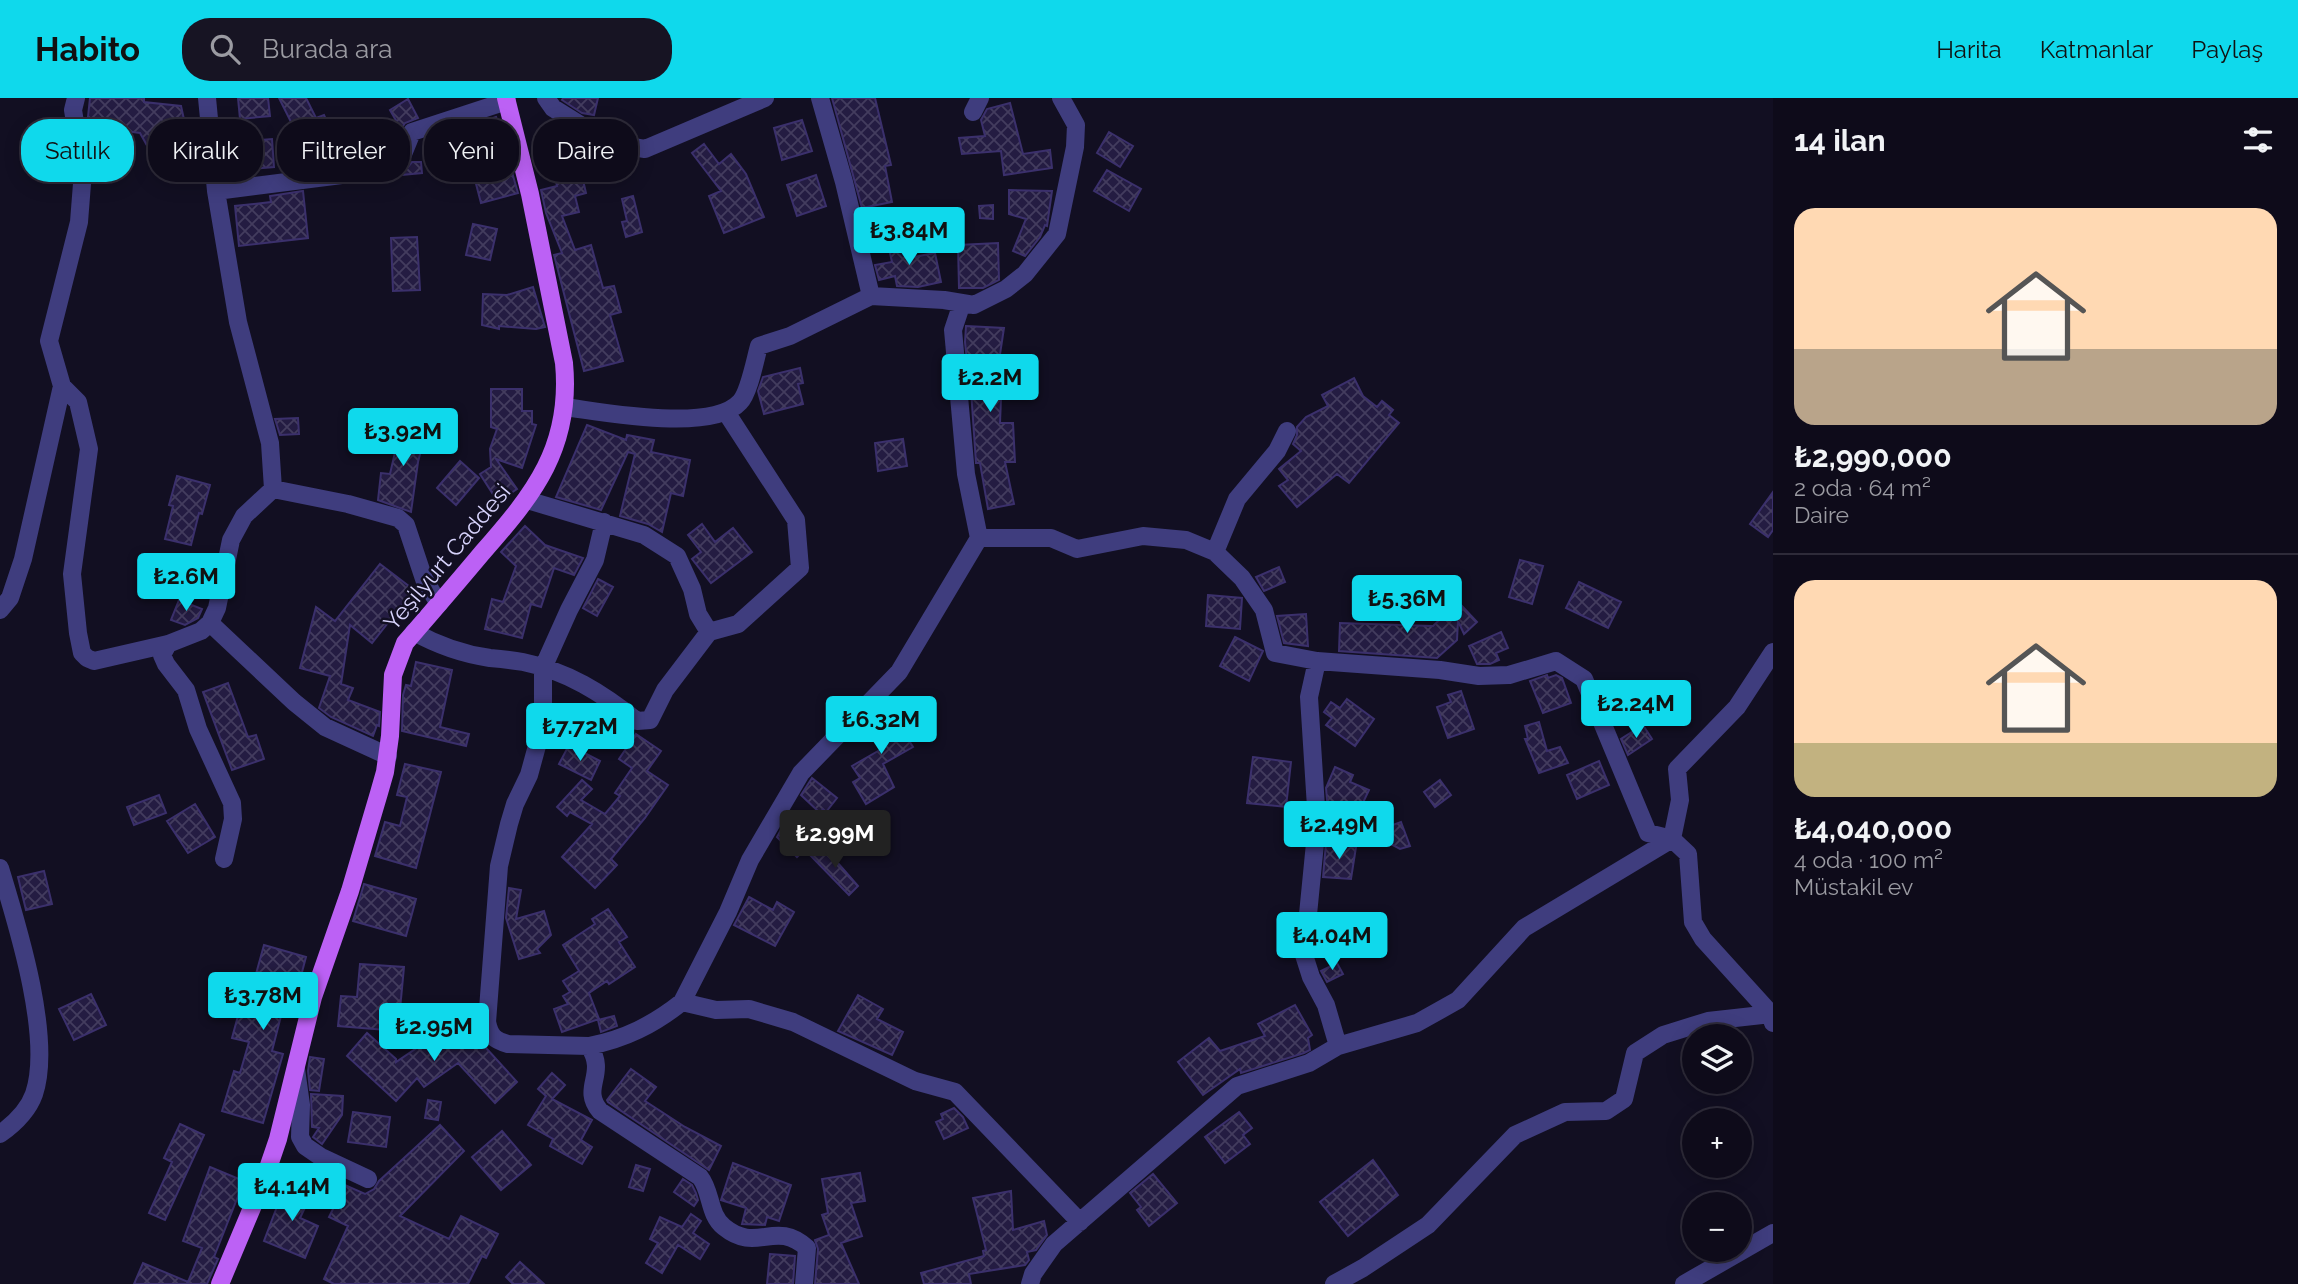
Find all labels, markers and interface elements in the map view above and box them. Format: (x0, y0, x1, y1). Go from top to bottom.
search box (182, 18, 672, 81)
text: Habito (35, 30, 140, 69)
icon: search (206, 30, 244, 68)
text: Burada ara (262, 34, 393, 64)
text: Harita (1936, 35, 2002, 64)
text: Katmanlar (2040, 35, 2153, 64)
text: Paylaş (2191, 35, 2263, 64)
chip: Satılık (21, 119, 134, 182)
chip: Kiralık (148, 119, 263, 182)
chip: Filtreler (277, 119, 410, 182)
chip: Yeni (424, 119, 519, 182)
chip: Daire (533, 119, 638, 182)
icon: filters (2239, 121, 2277, 159)
text: 14 ilan (1794, 123, 1886, 158)
pin: ₺3.84M (852, 208, 966, 267)
text: ₺3.84M (870, 216, 948, 243)
icon: home (1973, 253, 2099, 379)
pin: ₺2.2M (941, 354, 1039, 414)
text: ₺2.2M (958, 363, 1022, 390)
pin: ₺3.92M (346, 408, 460, 468)
text: ₺3.92M (364, 417, 442, 444)
text: ₺2,990,000 (1794, 439, 1952, 474)
text: 2 oda · 64 m² (1794, 474, 1931, 501)
street label: Yeşilyurt Caddesi (378, 478, 516, 635)
text: Daire (1794, 501, 1849, 528)
pin: ₺2.6M (137, 554, 235, 613)
text: ₺2.6M (153, 562, 219, 589)
pin: ₺5.36M (1350, 575, 1464, 635)
text: ₺5.36M (1368, 584, 1446, 611)
icon: home (1973, 625, 2099, 751)
pin: ₺2.24M (1579, 680, 1693, 740)
text: ₺2.24M (1597, 689, 1675, 716)
pin: ₺6.32M (824, 696, 938, 756)
pin: ₺7.72M (523, 704, 637, 763)
text: ₺6.32M (842, 705, 920, 732)
text: ₺7.72M (542, 712, 618, 739)
pin: ₺2.49M (1282, 802, 1396, 861)
pin: ₺2.99M (778, 810, 892, 870)
text: ₺2.49M (1300, 810, 1378, 837)
text: ₺4,040,000 (1794, 811, 1952, 846)
text: ₺2.99M (796, 819, 874, 846)
text: 4 oda · 100 m² (1794, 846, 1943, 873)
text: Müstakil ev (1794, 873, 1913, 900)
pin: ₺4.04M (1275, 912, 1389, 972)
text: ₺4.04M (1292, 921, 1372, 948)
pin: ₺3.78M (206, 972, 320, 1032)
text: ₺3.78M (224, 981, 302, 1008)
pin: ₺2.95M (377, 1004, 491, 1063)
text: ₺2.95M (395, 1012, 473, 1039)
map controls (1682, 1024, 1752, 1262)
button: layers (1682, 1024, 1752, 1094)
button: + (1682, 1108, 1752, 1178)
pin: ₺4.14M (235, 1164, 349, 1223)
text: ₺4.14M (254, 1172, 330, 1199)
button: − (1682, 1192, 1752, 1262)

